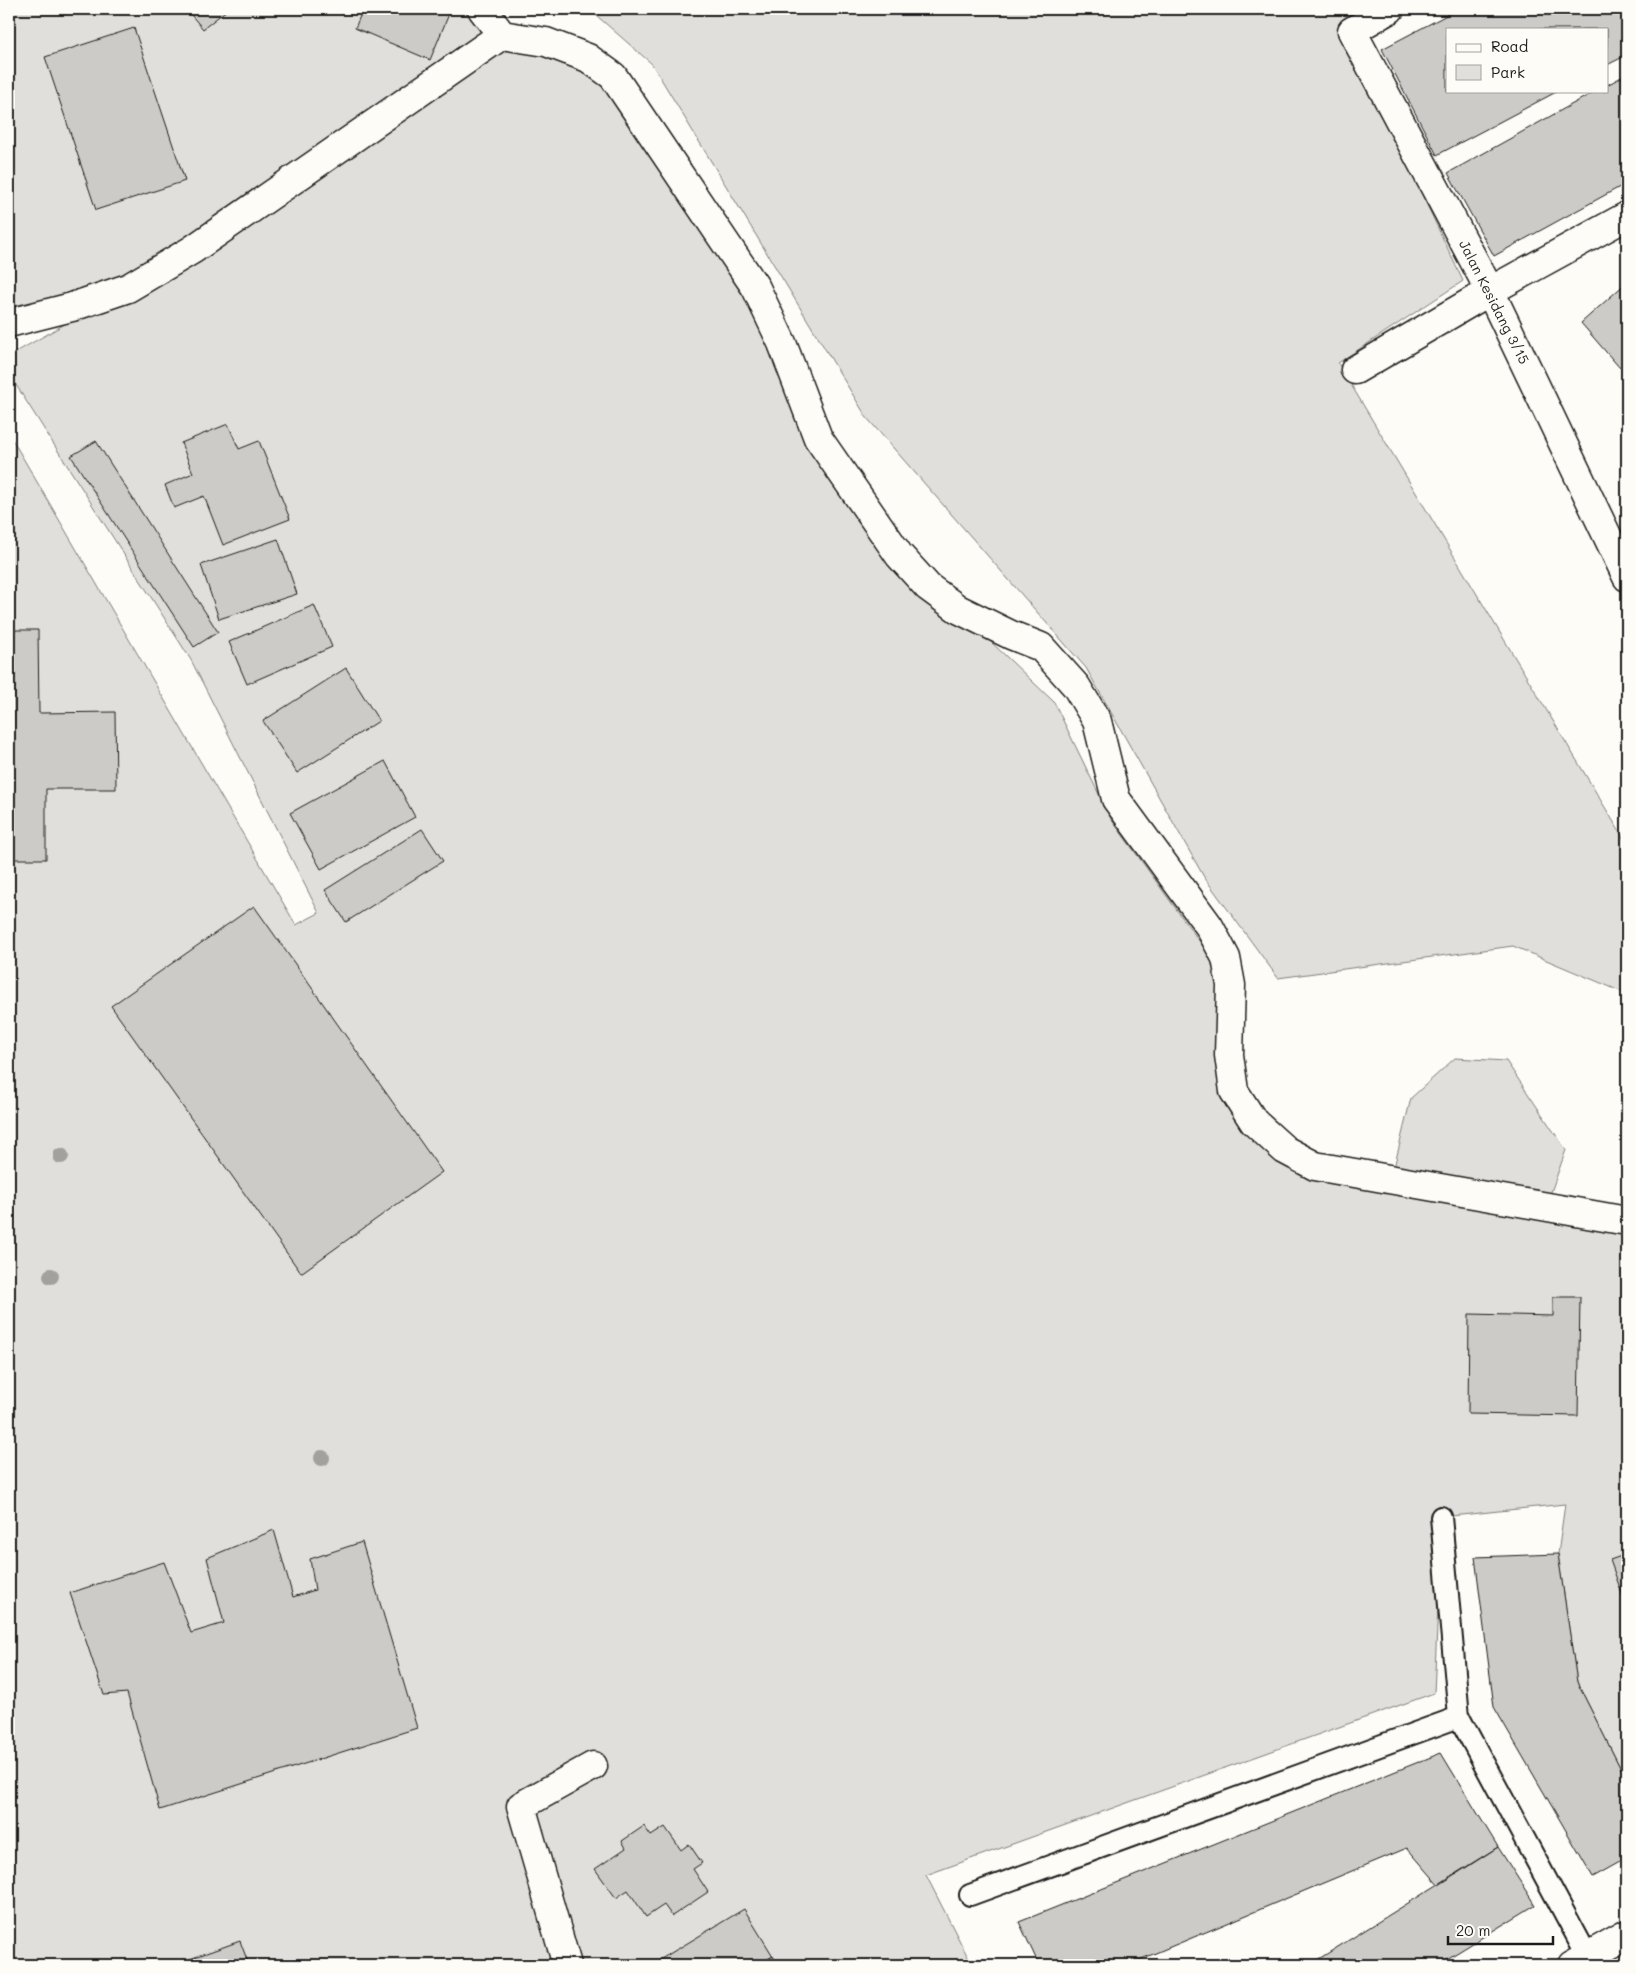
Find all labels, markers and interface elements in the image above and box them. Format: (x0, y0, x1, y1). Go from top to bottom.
legend (1446, 28, 1608, 92)
text: Road (1491, 36, 1528, 56)
text: Park (1491, 62, 1525, 82)
street label: Jalan Kesidang 3/15 (1455, 236, 1534, 367)
scale bar (1448, 1914, 1554, 1946)
text: 20 m (1456, 1920, 1490, 1940)

